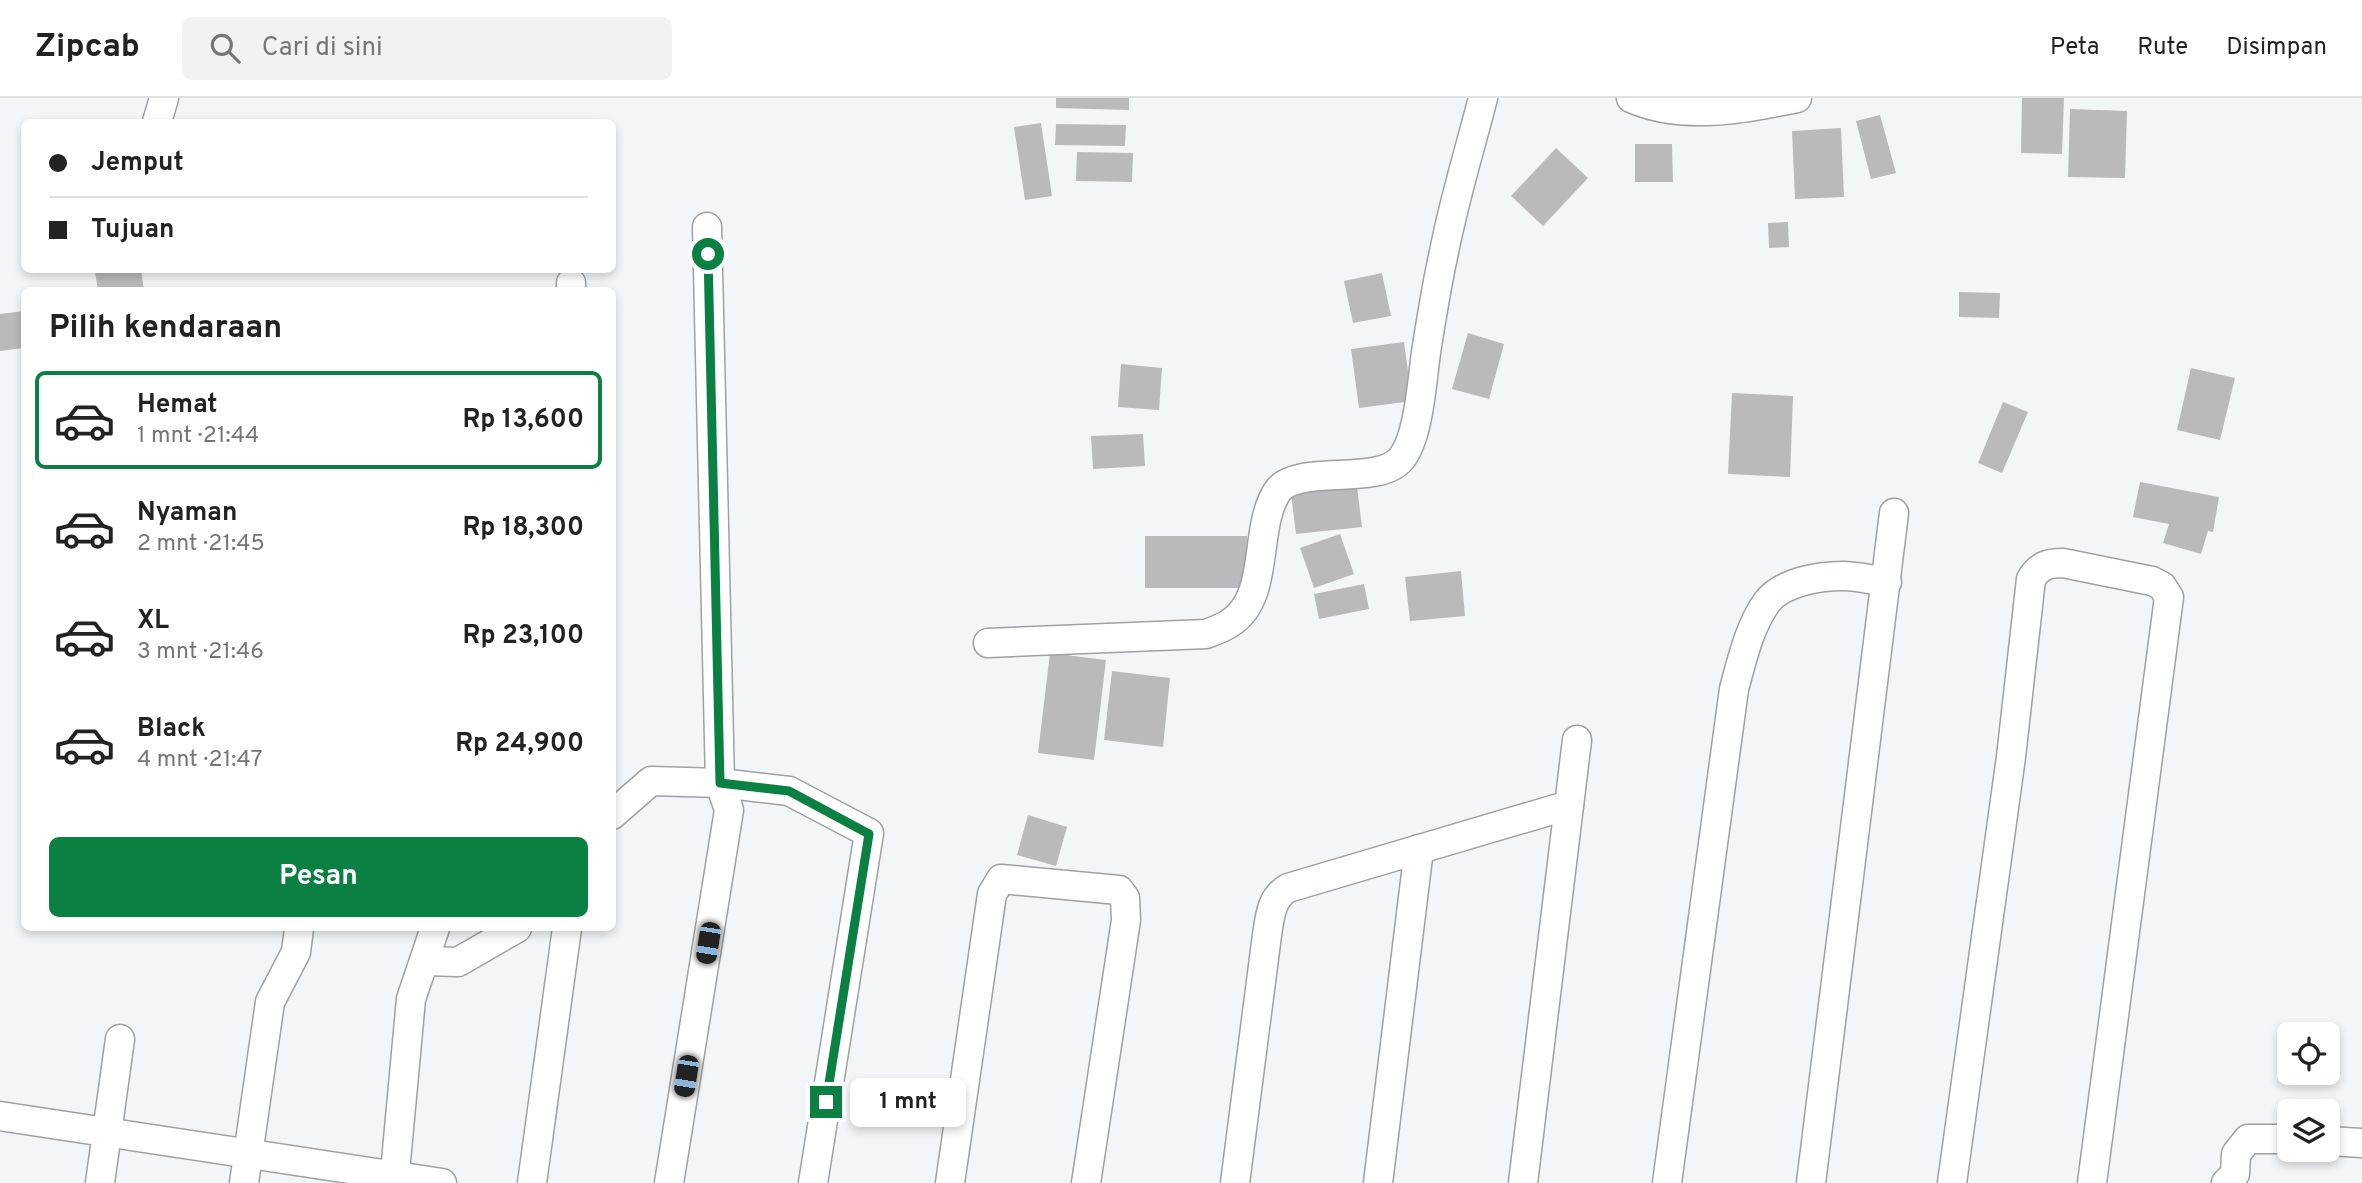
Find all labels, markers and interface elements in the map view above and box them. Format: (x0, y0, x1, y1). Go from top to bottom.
search box (182, 17, 672, 80)
text: Zipcab (35, 27, 140, 69)
icon: search (206, 29, 244, 67)
text: Cari di sini (262, 32, 383, 65)
text: Peta (2050, 33, 2099, 63)
text: Rute (2137, 33, 2188, 63)
text: Disimpan (2226, 33, 2327, 63)
text: Jemput (91, 147, 184, 180)
text: Tujuan (91, 214, 175, 247)
route start (692, 238, 724, 270)
text: Pilih kendaraan (49, 309, 282, 349)
icon: car (53, 389, 116, 452)
text: Hemat (137, 389, 217, 422)
text: Rp 13,600 (462, 404, 584, 437)
text: 1 mnt · 21:44 (137, 422, 259, 451)
icon: car (53, 497, 116, 560)
text: Nyaman (137, 497, 237, 530)
text: Rp 18,300 (462, 512, 584, 545)
text: 2 mnt · 21:45 (137, 530, 265, 559)
icon: car (53, 605, 116, 668)
text: XL (137, 605, 169, 638)
text: Rp 23,100 (462, 620, 584, 653)
text: 3 mnt · 21:46 (137, 638, 264, 667)
icon: car (53, 713, 116, 776)
text: Black (137, 713, 206, 746)
text: Rp 24,900 (455, 728, 584, 761)
text: 4 mnt · 21:47 (137, 746, 262, 775)
button: Pesan (49, 837, 588, 917)
car (695, 921, 722, 965)
map controls (2277, 1022, 2340, 1162)
button: locate (2277, 1022, 2340, 1085)
car (673, 1054, 700, 1098)
callout: 1 mnt (850, 1077, 966, 1126)
route end (810, 1086, 842, 1118)
text: 1 mnt (879, 1088, 937, 1117)
button: layers (2277, 1099, 2340, 1162)

